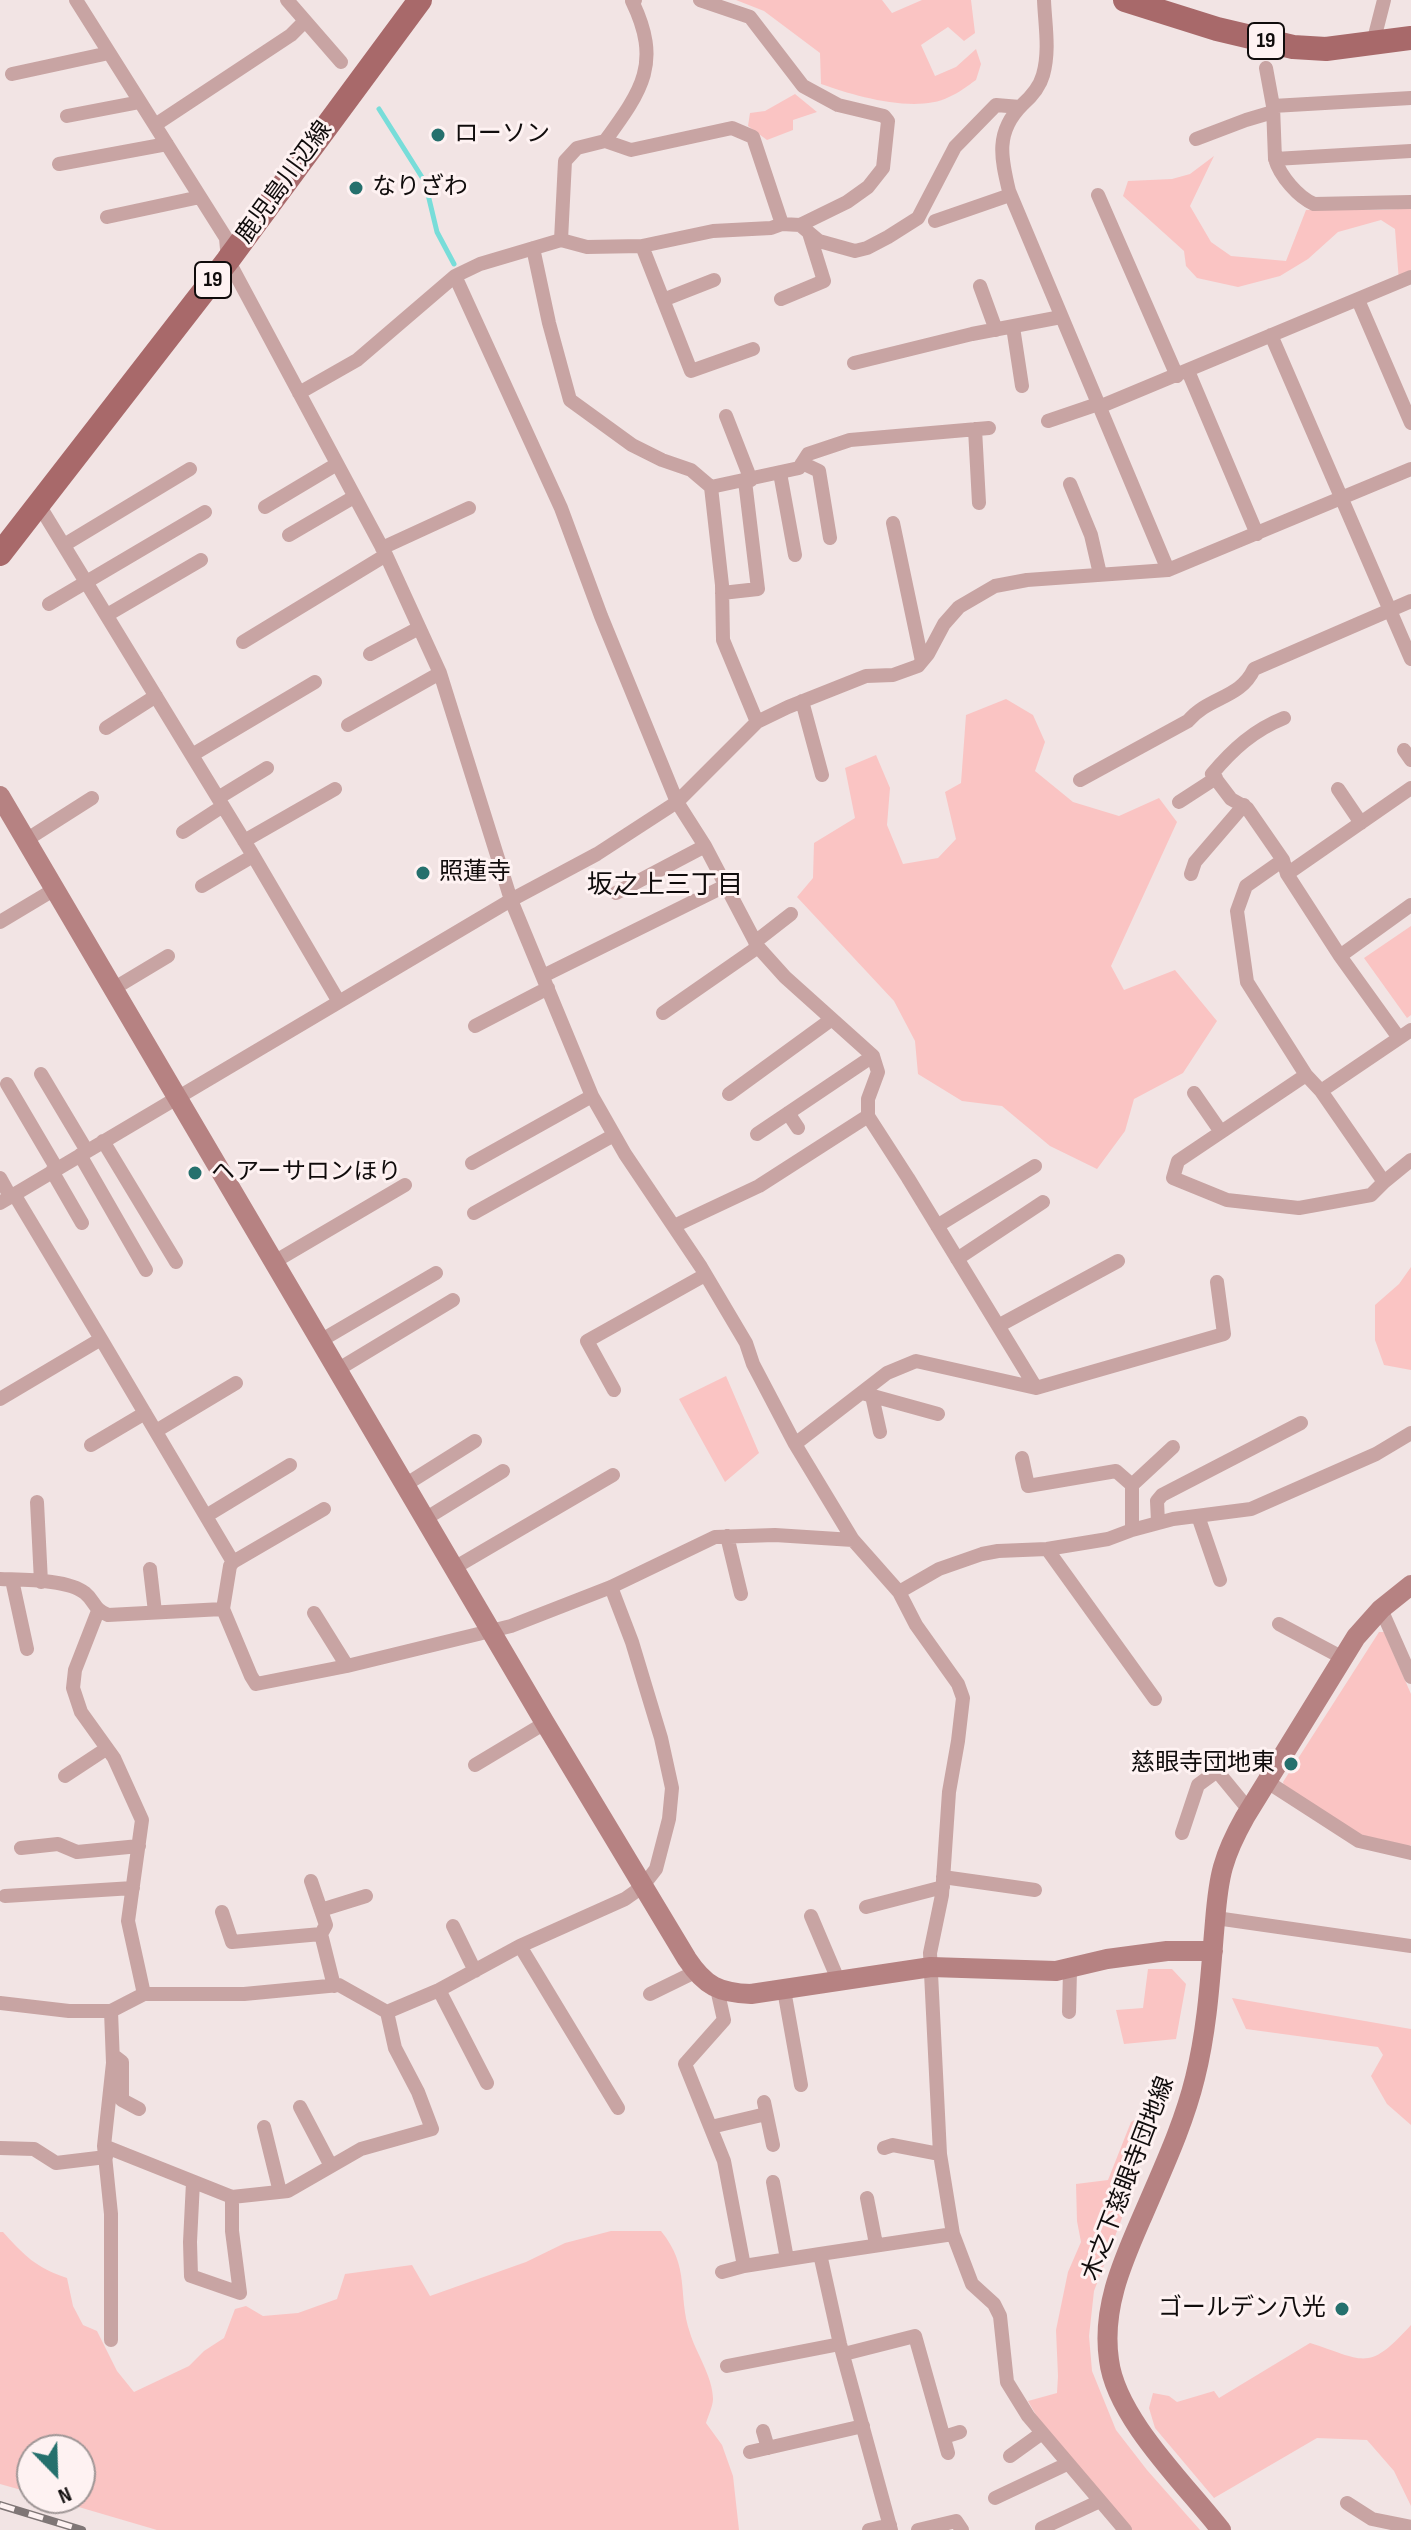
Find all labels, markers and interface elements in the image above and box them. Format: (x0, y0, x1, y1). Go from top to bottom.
road number: 19 (1248, 23, 1284, 59)
street label: 鹿児島川辺線 (231, 116, 339, 250)
place label: ローソン (454, 121, 550, 149)
marker: ローソン (429, 126, 447, 144)
place label: なりざわ (372, 174, 468, 202)
marker: なりざわ (347, 179, 365, 197)
road number: 19 (195, 262, 231, 298)
place label: 照蓮寺 (439, 859, 511, 887)
marker: 照蓮寺 (414, 864, 432, 882)
district label: 坂之上三丁目 (587, 870, 743, 902)
place label: ヘアーサロンほり (211, 1159, 402, 1187)
marker: ヘアーサロンほり (186, 1164, 204, 1182)
place label: 慈眼寺団地東 (1131, 1750, 1275, 1778)
marker: 慈眼寺団地東 (1282, 1755, 1300, 1773)
street label: 木之下慈眼寺団地線 (1077, 2073, 1181, 2285)
place label: ゴールデン八光 (1158, 2295, 1326, 2323)
marker: ゴールデン八光 (1333, 2300, 1351, 2318)
north arrow (16, 2434, 96, 2514)
text: N (54, 2480, 75, 2509)

